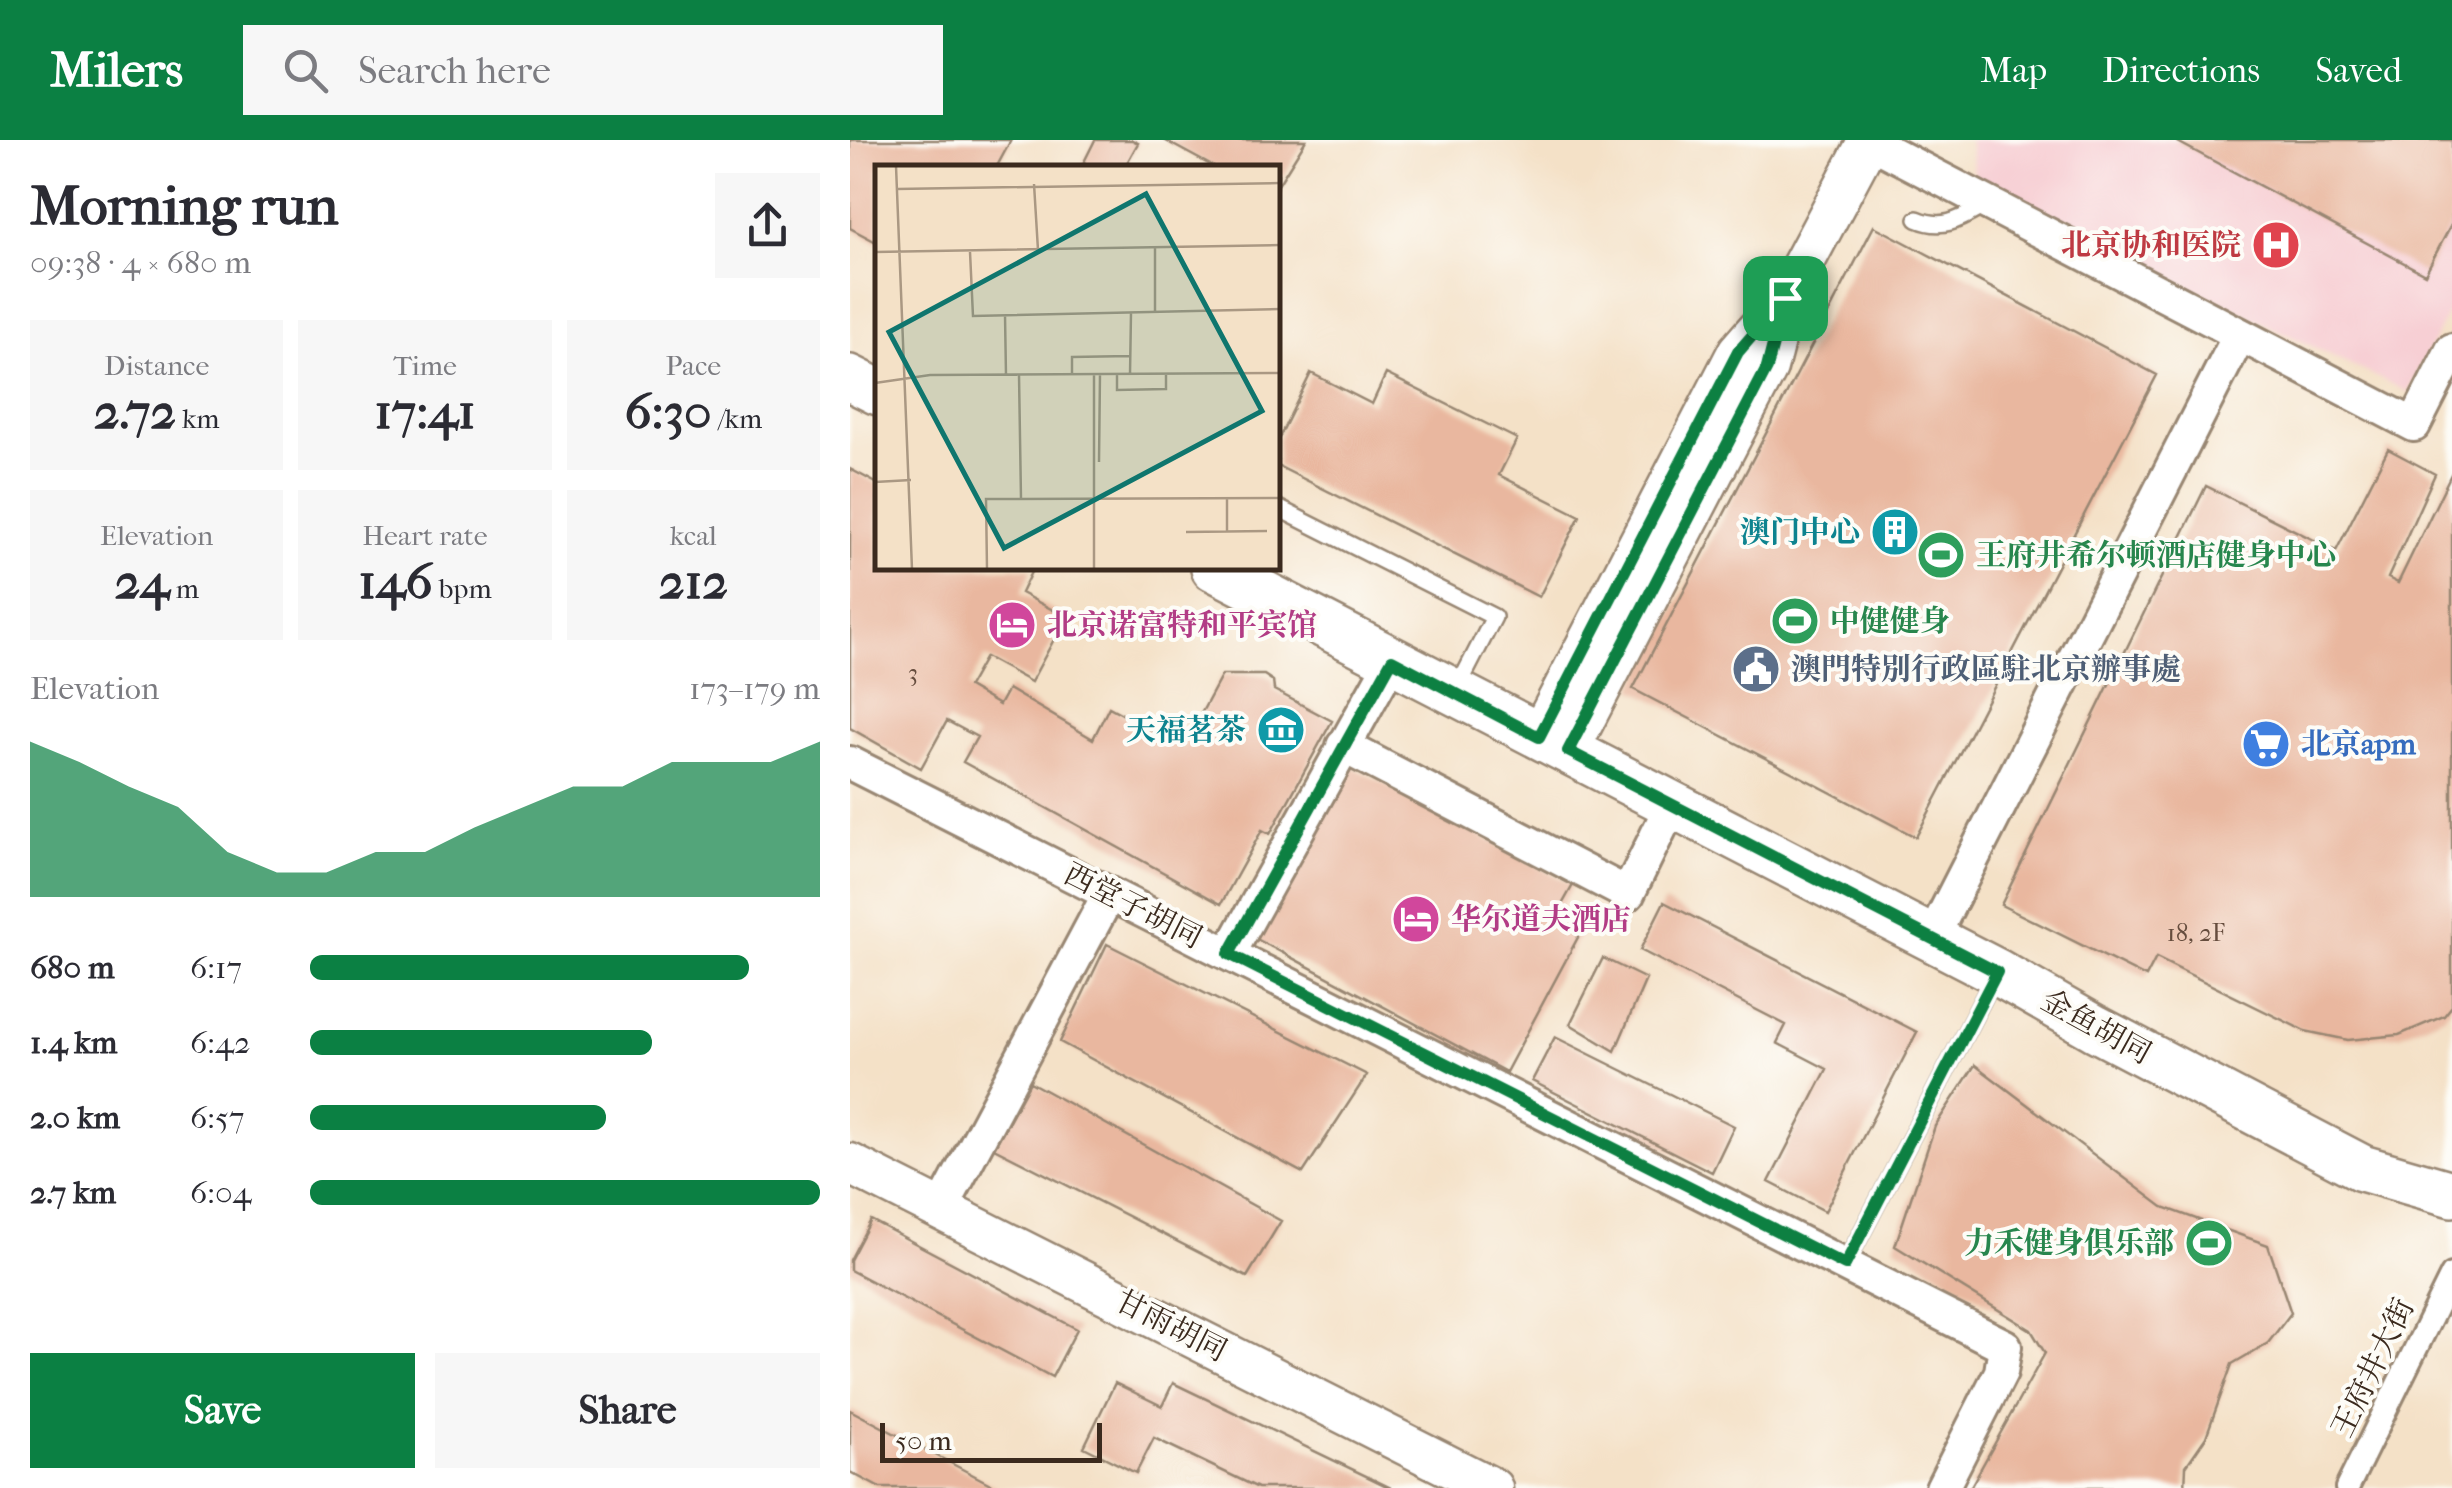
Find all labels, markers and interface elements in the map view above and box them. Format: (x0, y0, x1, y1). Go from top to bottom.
search box (243, 25, 943, 115)
text: Milers (50, 42, 183, 98)
icon: search (278, 43, 333, 98)
text: Search here (358, 48, 551, 93)
text: Map (1980, 50, 2047, 91)
text: Directions (2102, 50, 2260, 91)
text: Saved (2315, 50, 2402, 91)
inset map (875, 165, 1280, 570)
button: share (715, 173, 820, 278)
text: Morning run (30, 174, 338, 238)
hospital icon: 北京协和医院 (2250, 219, 2302, 271)
place label: 北京协和医院 (2061, 228, 2241, 263)
text: 09:38 · 4 × 680 m (30, 244, 251, 281)
pin (1743, 256, 1828, 341)
icon: arrive (1758, 271, 1813, 326)
text: Distance (104, 349, 209, 382)
text: Time (393, 349, 457, 382)
text: Pace (665, 349, 721, 382)
text: 2.72 (94, 382, 176, 441)
text: 17:41 (374, 382, 476, 441)
text: 6:30 (624, 382, 712, 441)
text: km (176, 402, 220, 435)
text: /km (712, 402, 762, 435)
building icon: 澳门中心 (1869, 506, 1921, 558)
place label: 澳门中心 (1740, 515, 1860, 550)
text: Elevation (100, 519, 213, 552)
text: Heart rate (362, 519, 488, 552)
text: kcal (670, 519, 717, 552)
sports icon: 王府井希尔顿酒店健身中心 (1915, 529, 1967, 581)
place label: 王府井希尔顿酒店健身中心 (1976, 538, 2336, 573)
text: 24 (114, 552, 170, 611)
text: 146 (358, 552, 433, 611)
text: 212 (659, 552, 728, 611)
text: m (170, 572, 199, 605)
text: bpm (433, 572, 492, 605)
sports icon: 中健健身 (1769, 595, 1821, 647)
hotel icon: 北京诺富特和平宾馆 (986, 599, 1038, 651)
place label: 中健健身 (1830, 604, 1950, 639)
place label: 北京诺富特和平宾馆 (1047, 608, 1317, 643)
public building icon: 澳門特別行政區駐北京辦事處 (1730, 643, 1782, 695)
place label: 澳門特別行政區駐北京辦事處 (1791, 652, 2181, 687)
house number: 3 (908, 658, 918, 687)
text: Elevation (30, 670, 159, 707)
text: 173–179 m (689, 670, 820, 707)
museum icon: 天福茗茶 (1255, 704, 1307, 756)
place label: 天福茗茶 (1126, 713, 1246, 748)
supermarket icon: 北京apm (2240, 718, 2292, 770)
place label: 北京apm (2301, 727, 2417, 762)
street label: 西堂子胡同 (1058, 856, 1208, 956)
hotel icon: 华尔道夫酒店 (1390, 893, 1442, 945)
place label: 华尔道夫酒店 (1451, 902, 1631, 937)
house number: 18, 2F (2167, 918, 2225, 947)
text: 680 m (30, 949, 115, 986)
text: 6:17 (190, 949, 242, 986)
street label: 金鱼胡同 (2035, 983, 2157, 1071)
text: 1.4 km (30, 1024, 117, 1061)
text: 6:42 (190, 1024, 250, 1061)
text: 2.0 km (30, 1099, 120, 1136)
text: 6:57 (190, 1099, 244, 1136)
text: 2.7 km (30, 1174, 116, 1211)
text: 6:04 (190, 1174, 251, 1211)
sports icon: 力禾健身俱乐部 (2183, 1217, 2235, 1269)
place label: 力禾健身俱乐部 (1964, 1226, 2174, 1261)
street label: 甘雨胡同 (1110, 1283, 1232, 1369)
street label: 王府井大街 (2324, 1293, 2422, 1443)
button: Save (30, 1353, 415, 1468)
button: Share (435, 1353, 820, 1468)
scale bar (880, 1418, 1102, 1462)
text: 50 m (895, 1424, 952, 1457)

